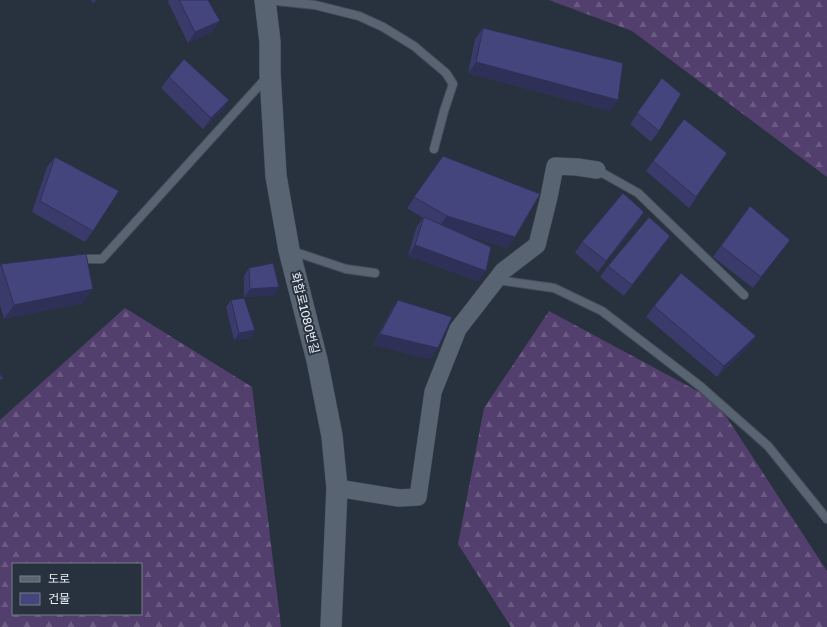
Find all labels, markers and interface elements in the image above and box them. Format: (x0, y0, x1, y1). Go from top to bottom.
street label: 화합로1080번길 (288, 271, 323, 355)
legend (12, 563, 142, 615)
text: 도로 (48, 571, 70, 586)
text: 건물 (48, 591, 70, 606)

